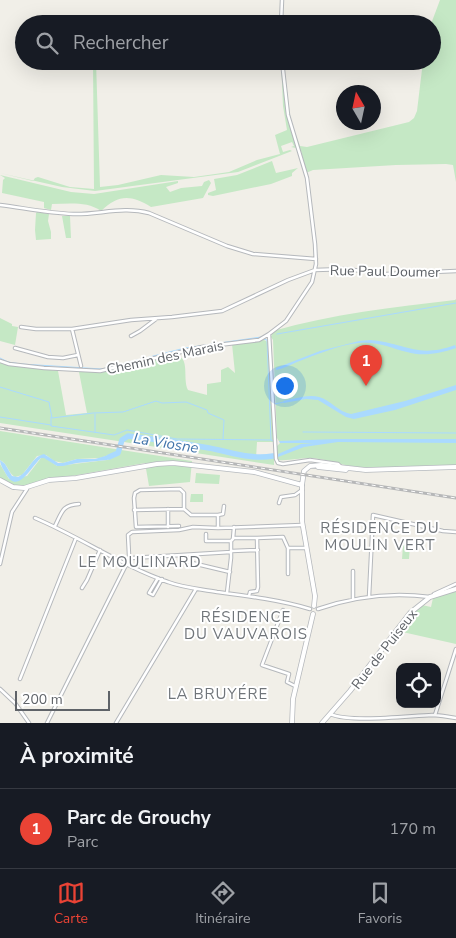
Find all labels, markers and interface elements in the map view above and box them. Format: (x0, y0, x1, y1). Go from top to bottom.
search box (15, 15, 441, 70)
icon: search (33, 29, 61, 57)
text: Rechercher (73, 30, 168, 56)
north arrow (336, 85, 381, 130)
street label: Rue Paul Doumer (330, 261, 440, 282)
street label: Chemin des Marais (105, 336, 226, 379)
pin: 1 (350, 345, 382, 386)
your location (272, 373, 298, 399)
water label: La Viosne (132, 428, 200, 458)
district label: RÉSIDENCE DU MOULIN VERT (320, 518, 440, 555)
district label: LE MOULINARD (78, 552, 202, 572)
street label: Rue de Puiseux (347, 605, 422, 693)
district label: RÉSIDENCE DU VAUVAROIS (184, 607, 308, 644)
map controls (396, 663, 441, 708)
button: locate (396, 663, 441, 708)
district label: LA BRUYÉRE (168, 684, 268, 704)
scale bar (15, 688, 110, 711)
text: 200 m (22, 690, 63, 709)
text: À proximité (20, 742, 134, 770)
text: Parc de Grouchy (67, 805, 211, 831)
text: 1 (31, 818, 41, 840)
text: 170 m (389, 818, 436, 840)
text: Parc (67, 831, 98, 853)
tab: Carte (54, 879, 88, 928)
tab: Itinéraire (195, 879, 250, 928)
tab: Favoris (358, 879, 402, 928)

